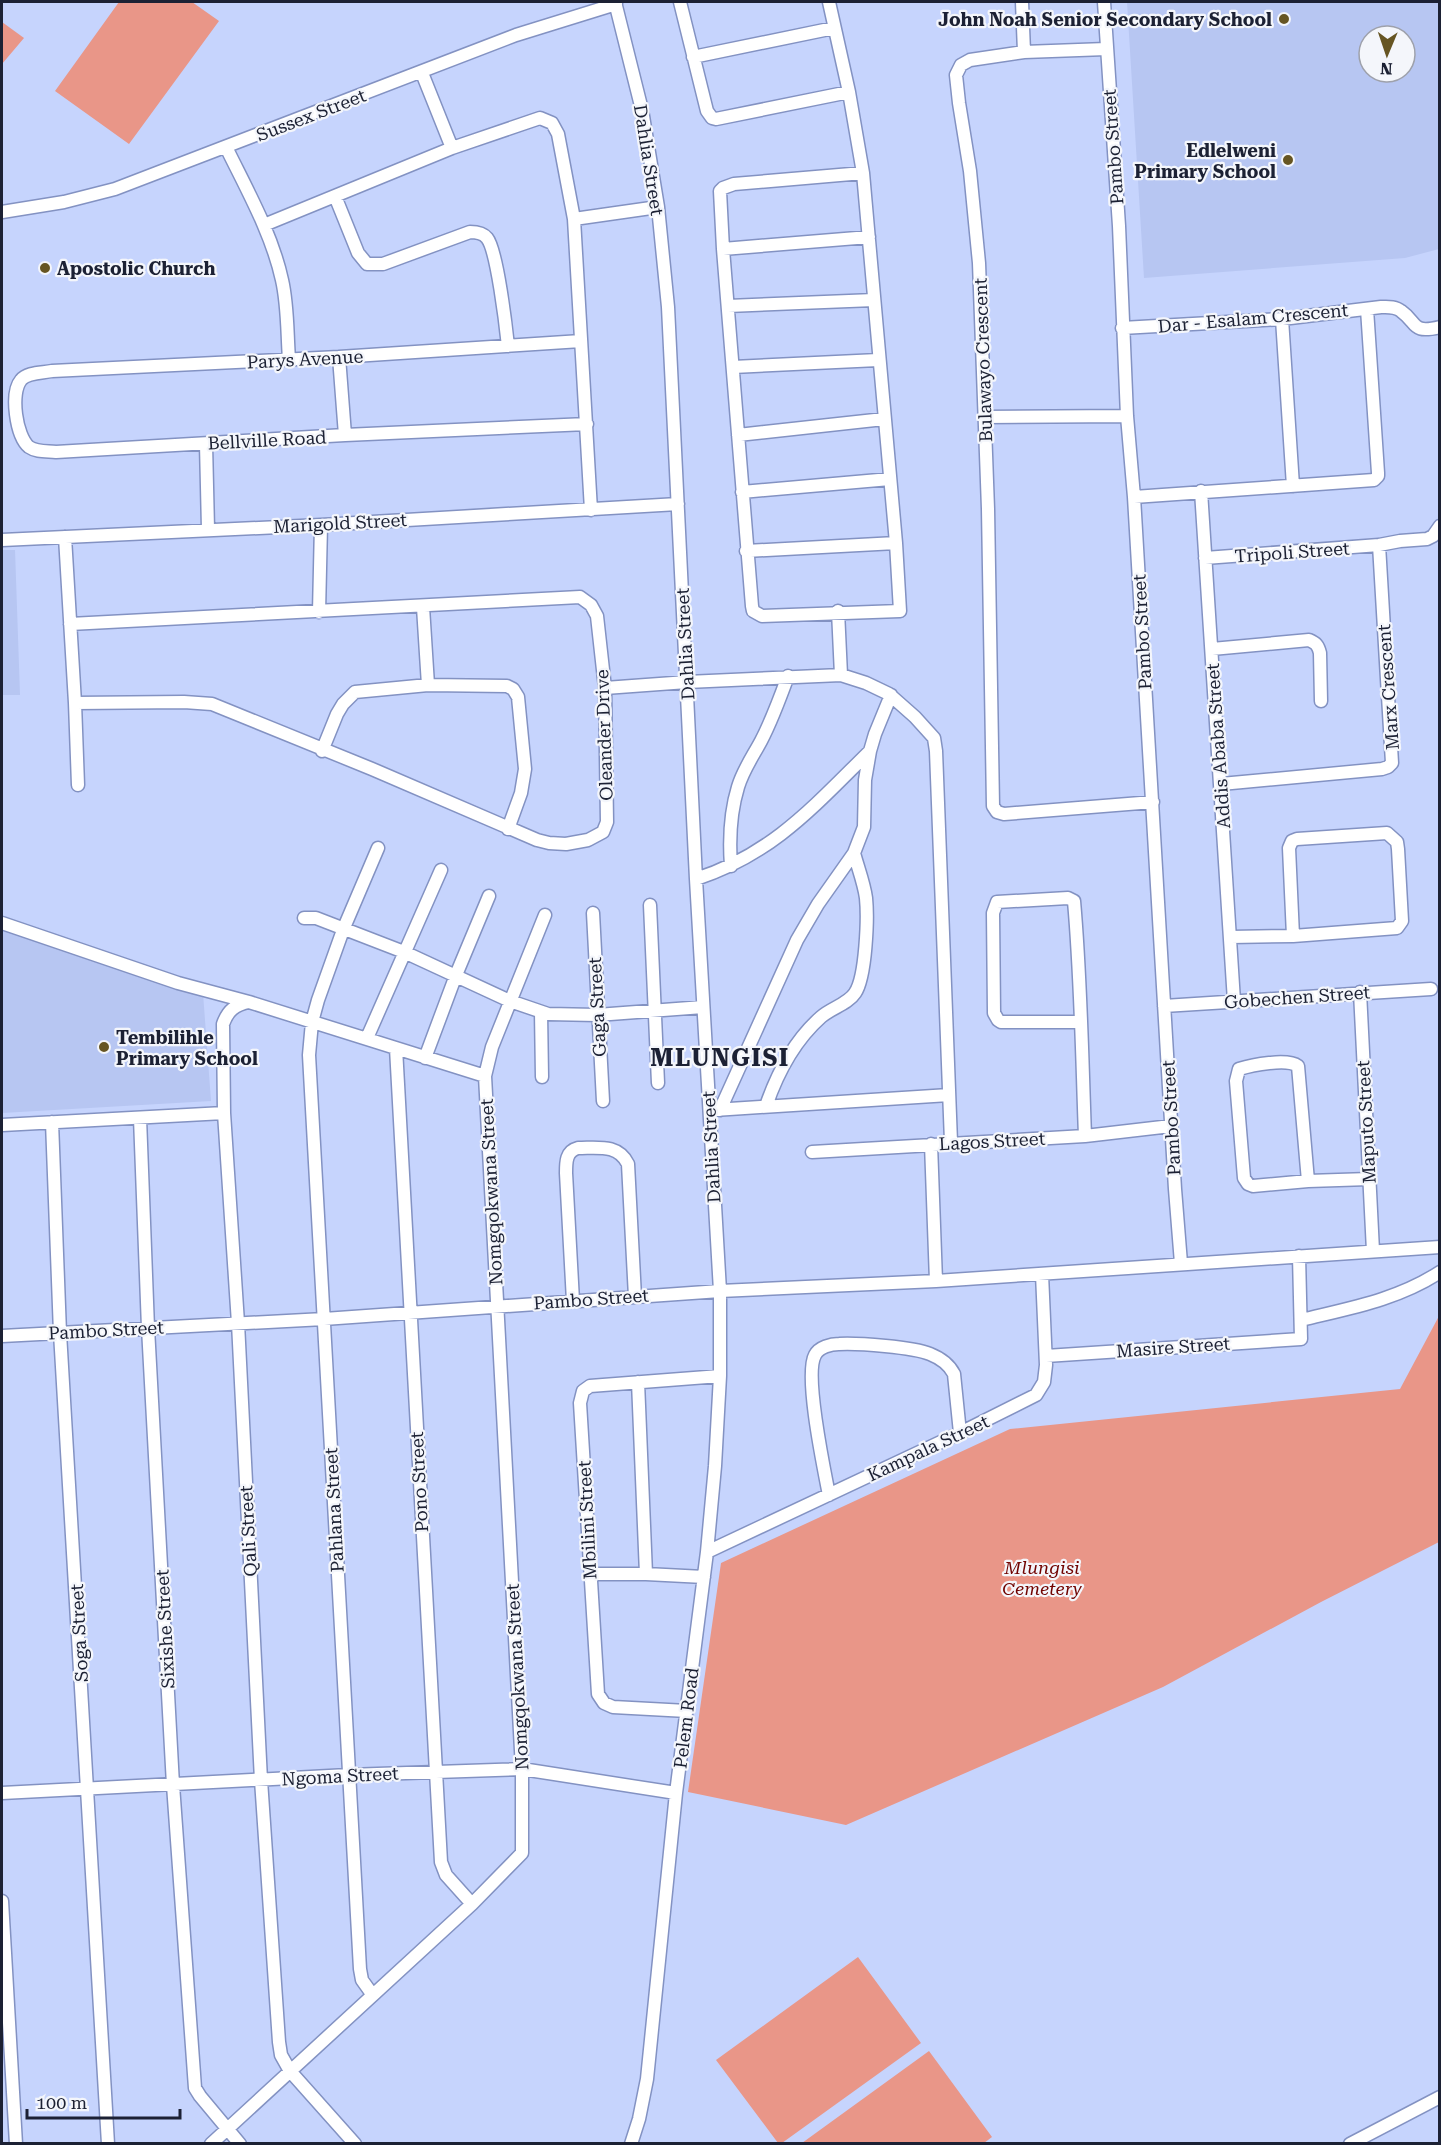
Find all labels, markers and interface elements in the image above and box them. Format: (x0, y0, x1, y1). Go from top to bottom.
place label: John Noah Senior Secondary School (938, 9, 1272, 30)
marker: John Noah Senior Secondary School (1277, 12, 1291, 26)
north arrow (1357, 24, 1417, 84)
text: N (1380, 59, 1393, 78)
street label: Sussex Street (253, 84, 369, 146)
street label: Pambo Street (1098, 88, 1128, 206)
street label: Dahlia Street (630, 103, 668, 217)
place label: Edlelweni Primary School (1134, 140, 1276, 182)
marker: Edlelweni Primary School (1281, 153, 1295, 167)
place label: Apostolic Church (57, 258, 215, 279)
marker: Apostolic Church (38, 261, 52, 275)
street label: Bulawayo Crescent (970, 277, 996, 443)
street label: Dar - Esalam Crescent (1157, 299, 1349, 337)
street label: Parys Avenue (246, 345, 364, 373)
street label: Bellville Road (207, 426, 327, 454)
street label: Marigold Street (273, 509, 408, 537)
street label: Tripoli Street (1234, 537, 1351, 566)
street label: Pambo Street (1128, 573, 1156, 690)
street label: Dahlia Street (672, 587, 698, 701)
street label: Marx Crescent (1373, 623, 1403, 751)
street label: Addis Ababa Street (1202, 662, 1234, 830)
street label: Oleander Drive (591, 669, 617, 801)
street label: Gaga Street (584, 956, 610, 1057)
street label: Gobechen Street (1223, 981, 1371, 1013)
place label: Tembilihle Primary School (116, 1027, 258, 1069)
marker: Tembilihle Primary School (97, 1040, 111, 1054)
district label: MLUNGISI (650, 1044, 790, 1072)
street label: Pambo Street (1157, 1059, 1185, 1176)
street label: Maputo Street (1352, 1060, 1380, 1184)
street label: Dahlia Street (698, 1090, 724, 1204)
street label: Nomgqokwana Street (476, 1098, 506, 1286)
street label: Lagos Street (938, 1128, 1046, 1154)
street label: Pambo Street (532, 1284, 650, 1314)
street label: Pambo Street (48, 1316, 165, 1344)
street label: Masire Street (1115, 1333, 1231, 1361)
street label: Kampala Street (864, 1411, 992, 1485)
street label: Pono Street (406, 1431, 432, 1533)
street label: Pahlana Street (320, 1447, 348, 1573)
street label: Mbilini Street (573, 1460, 601, 1580)
street label: Qali Street (235, 1484, 261, 1577)
park label: Mlungisi Cemetery (1002, 1557, 1083, 1599)
street label: Sixishe Street (151, 1569, 179, 1689)
street label: Soga Street (66, 1583, 92, 1683)
street label: Nomgqokwana Street (502, 1583, 532, 1771)
street label: Pelem Road (669, 1666, 703, 1770)
street label: Ngoma Street (281, 1762, 399, 1790)
scale bar (27, 2082, 180, 2120)
text: 100 m (36, 2092, 87, 2113)

